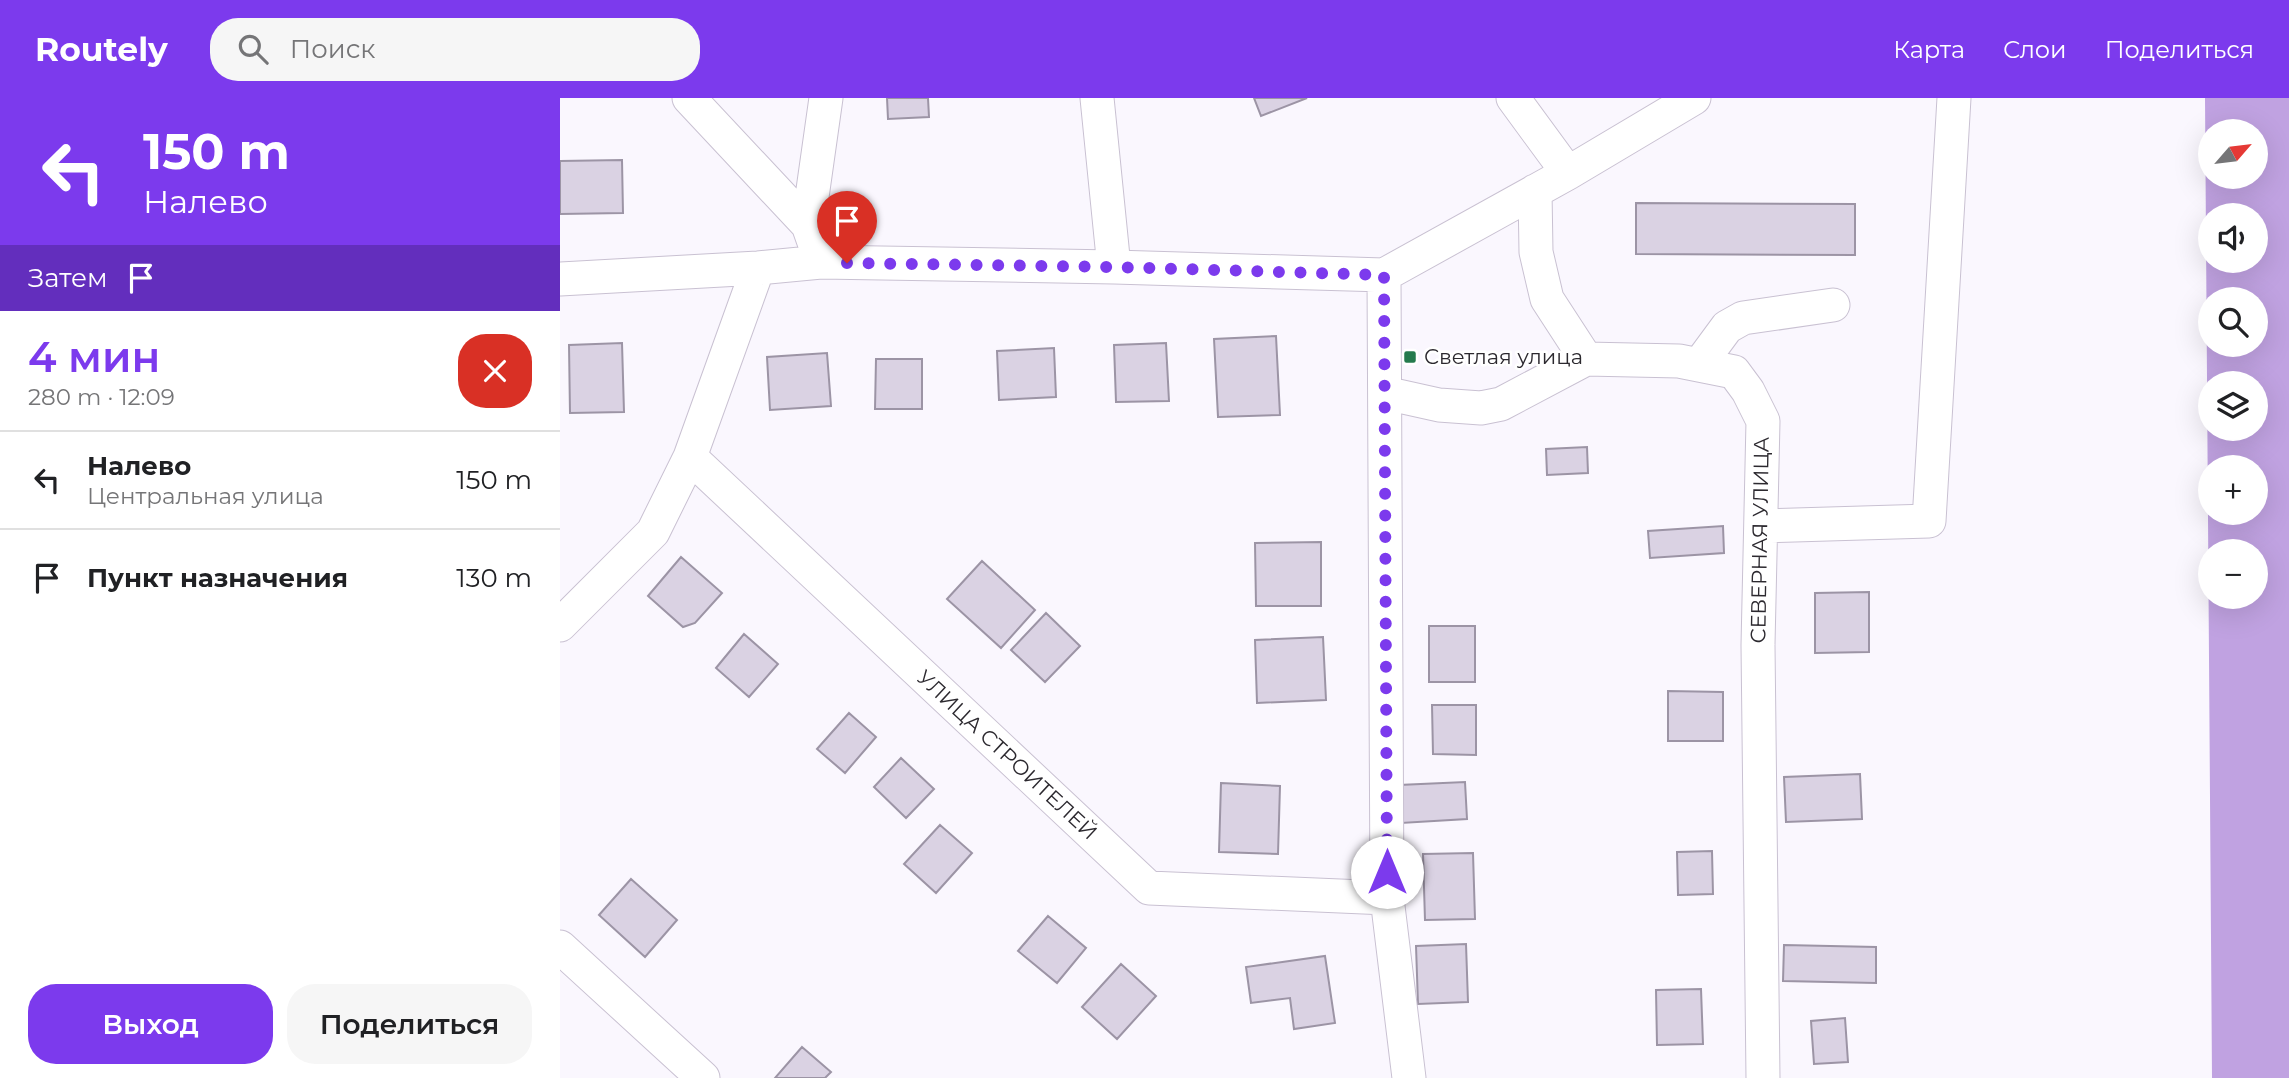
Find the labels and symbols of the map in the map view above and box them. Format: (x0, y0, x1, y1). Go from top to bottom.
north arrow (2198, 119, 2268, 189)
pin (817, 191, 877, 263)
place label: Светлая улица (1424, 344, 1583, 369)
marker: Светлая улица (1402, 349, 1418, 365)
street label: СЕВЕРНАЯ УЛИЦА (1745, 436, 1774, 644)
street label: УЛИЦА СТРОИТЕЛЕЙ (912, 665, 1103, 845)
position arrow (1350, 835, 1424, 909)

